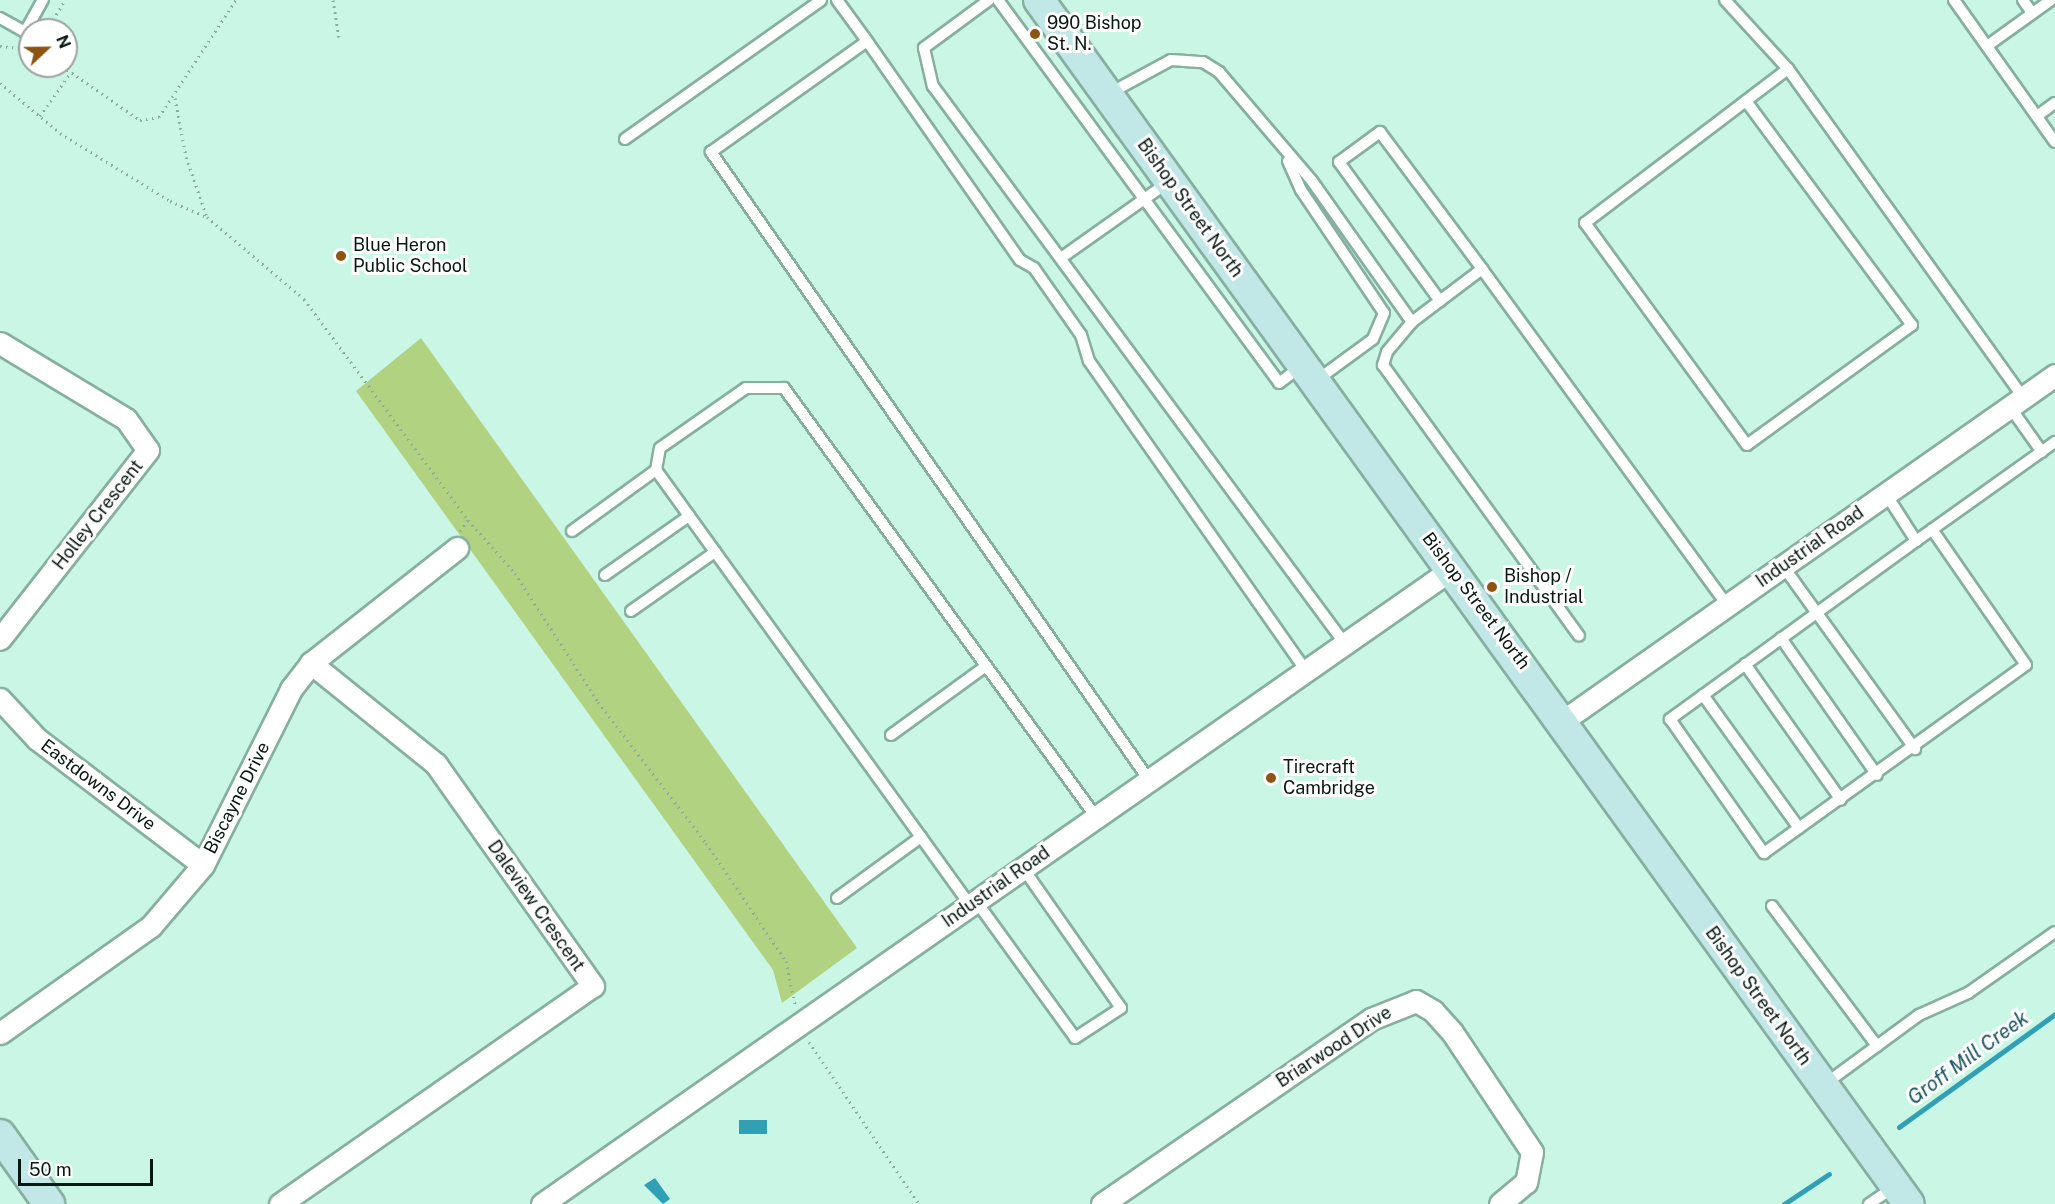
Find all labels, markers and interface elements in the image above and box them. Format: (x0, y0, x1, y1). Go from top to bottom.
place label: 990 Bishop St. N. (1047, 13, 1142, 56)
north arrow (18, 18, 78, 78)
marker: 990 Bishop St. N. (1028, 27, 1042, 41)
text: N (52, 32, 74, 51)
street label: Bishop Street North (1132, 134, 1248, 282)
place label: Blue Heron Public School (353, 235, 468, 278)
marker: Blue Heron Public School (334, 249, 348, 263)
street label: Holley Crescent (48, 456, 148, 574)
street label: Industrial Road (1752, 502, 1868, 592)
street label: Bishop Street North (1417, 528, 1535, 674)
place label: Bishop / Industrial (1504, 566, 1583, 608)
marker: Bishop / Industrial (1485, 580, 1499, 594)
street label: Eastdowns Drive (36, 735, 160, 835)
street label: Biscayne Drive (200, 738, 274, 858)
place label: Tirecraft Cambridge (1283, 757, 1375, 800)
marker: Tirecraft Cambridge (1264, 771, 1278, 785)
street label: Daleview Crescent (483, 836, 589, 976)
street label: Industrial Road (938, 842, 1054, 932)
street label: Bishop Street North (1700, 922, 1816, 1070)
street label: Briarwood Drive (1272, 1002, 1396, 1092)
water label: Groff Mill Creek (1903, 1006, 2033, 1110)
scale bar (21, 1147, 156, 1185)
text: 50 m (29, 1159, 72, 1180)

